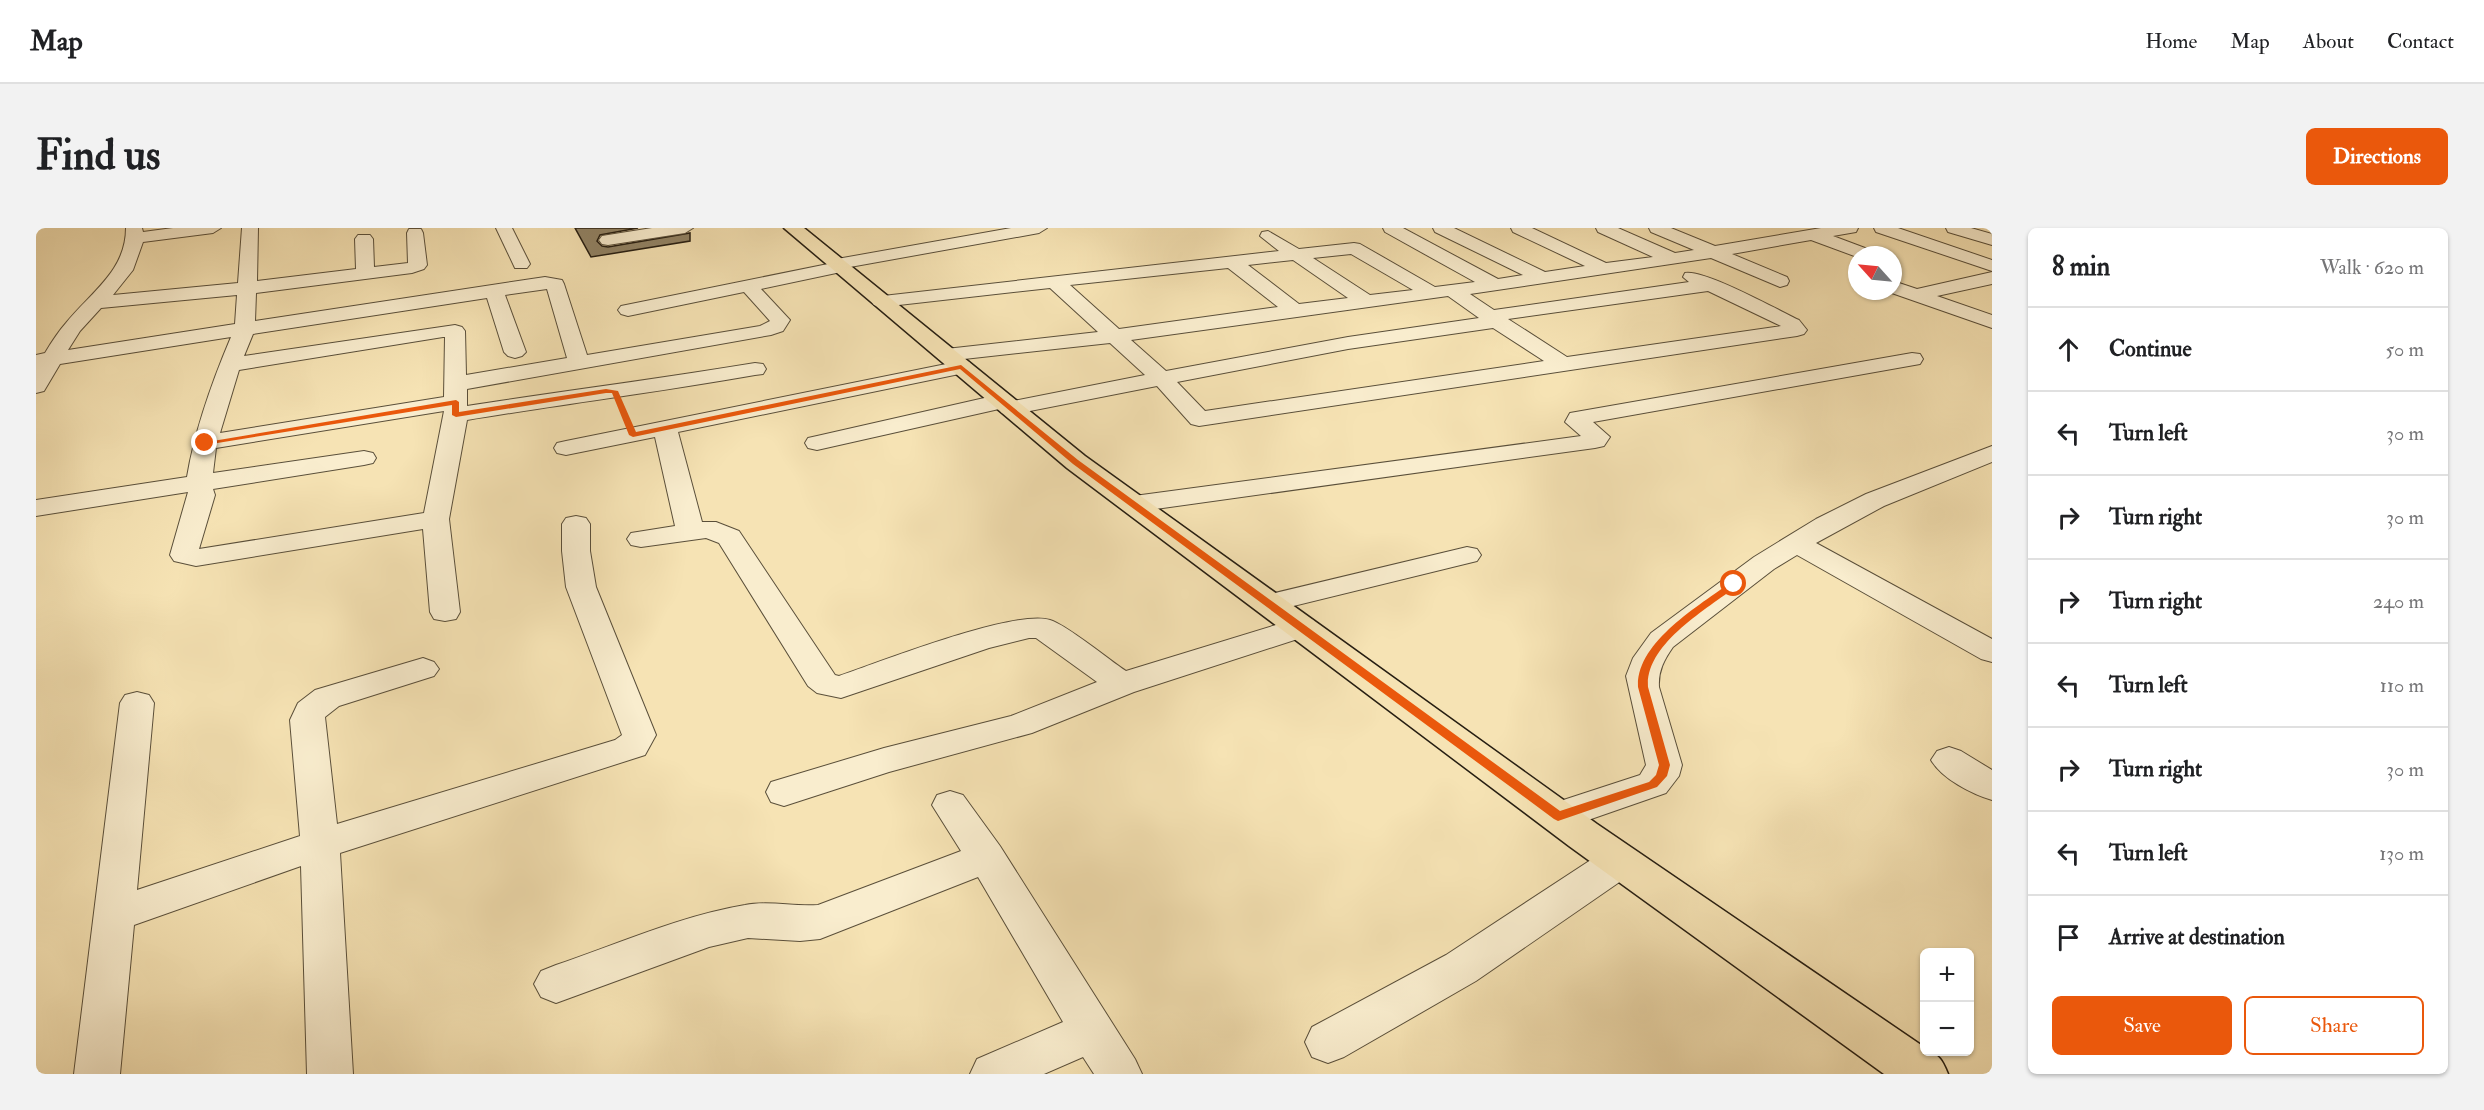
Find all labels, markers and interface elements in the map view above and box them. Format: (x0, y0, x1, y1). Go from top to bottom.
text: Map (30, 24, 83, 59)
text: Home (2145, 28, 2197, 55)
text: Map (2230, 28, 2270, 55)
text: About (2303, 28, 2354, 55)
text: Contact (2387, 28, 2454, 55)
button: Directions (2306, 128, 2448, 185)
text: Find us (36, 130, 160, 182)
north arrow (1848, 246, 1902, 300)
text: 8 min (2052, 251, 2110, 283)
text: Walk · 620 m (2320, 255, 2424, 280)
icon: ahead (2052, 333, 2085, 366)
text: Continue (2109, 335, 2192, 363)
text: 50 m (2385, 337, 2424, 362)
icon: left (2052, 417, 2085, 450)
text: Turn left (2109, 419, 2188, 447)
text: 30 m (2386, 421, 2424, 446)
route end (191, 429, 217, 455)
icon: right (2052, 501, 2085, 534)
text: Turn right (2109, 503, 2202, 531)
text: 30 m (2386, 505, 2424, 530)
route start (1720, 570, 1746, 596)
icon: right (2052, 585, 2085, 618)
text: Turn right (2109, 587, 2202, 615)
text: 240 m (2373, 589, 2424, 614)
icon: left (2052, 669, 2085, 702)
text: Turn left (2109, 671, 2188, 699)
text: 110 m (2380, 673, 2424, 698)
icon: right (2052, 753, 2085, 786)
text: Turn right (2109, 755, 2202, 783)
text: 30 m (2386, 757, 2424, 782)
icon: left (2052, 837, 2085, 870)
text: Turn left (2109, 839, 2188, 867)
text: 130 m (2379, 841, 2424, 866)
icon: arrive (2052, 921, 2085, 954)
text: Arrive at destination (2109, 923, 2285, 951)
map controls (1920, 948, 1974, 1056)
button: + (1920, 948, 1974, 1002)
button: Save (2052, 996, 2232, 1055)
button: Share (2244, 996, 2424, 1055)
button: − (1920, 1002, 1974, 1056)

